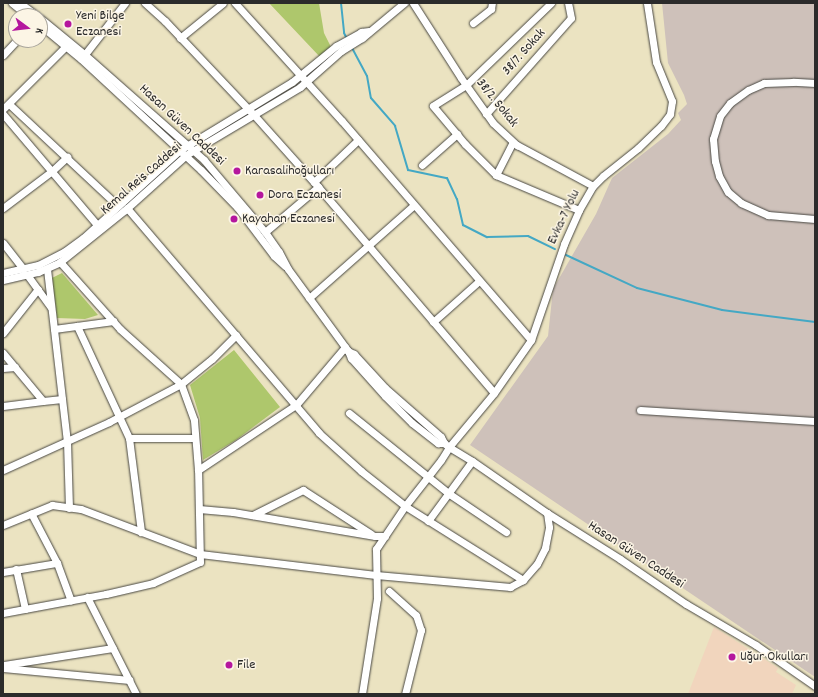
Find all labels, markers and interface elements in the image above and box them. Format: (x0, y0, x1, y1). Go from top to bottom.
north arrow (8, 8, 48, 48)
place label: Yeni Bilge Eczanesi (76, 8, 124, 40)
marker: Yeni Bilge Eczanesi (63, 19, 73, 29)
street label: 38/7. Sokak (499, 25, 549, 79)
text: K (30, 26, 47, 35)
street label: 38/2. Sokak (472, 75, 522, 131)
street label: Hasan Güven Caddesi (135, 81, 229, 169)
street label: Kemal Reis Caddesi (97, 139, 185, 219)
place label: Karasalihoğulları (245, 163, 334, 179)
marker: Karasalihoğulları (232, 166, 242, 176)
place label: Dora Eczanesi (268, 187, 341, 203)
street label: Evka-7 Yolu (544, 187, 584, 247)
marker: Dora Eczanesi (255, 190, 265, 200)
place label: Kayahan Eczanesi (242, 211, 335, 227)
marker: Kayahan Eczanesi (229, 214, 239, 224)
street label: Hasan Güven Caddesi (585, 517, 687, 593)
place label: Uğur Okulları (740, 649, 808, 665)
marker: Uğur Okulları (727, 652, 737, 662)
place label: File (237, 657, 255, 673)
marker: File (224, 660, 234, 670)

